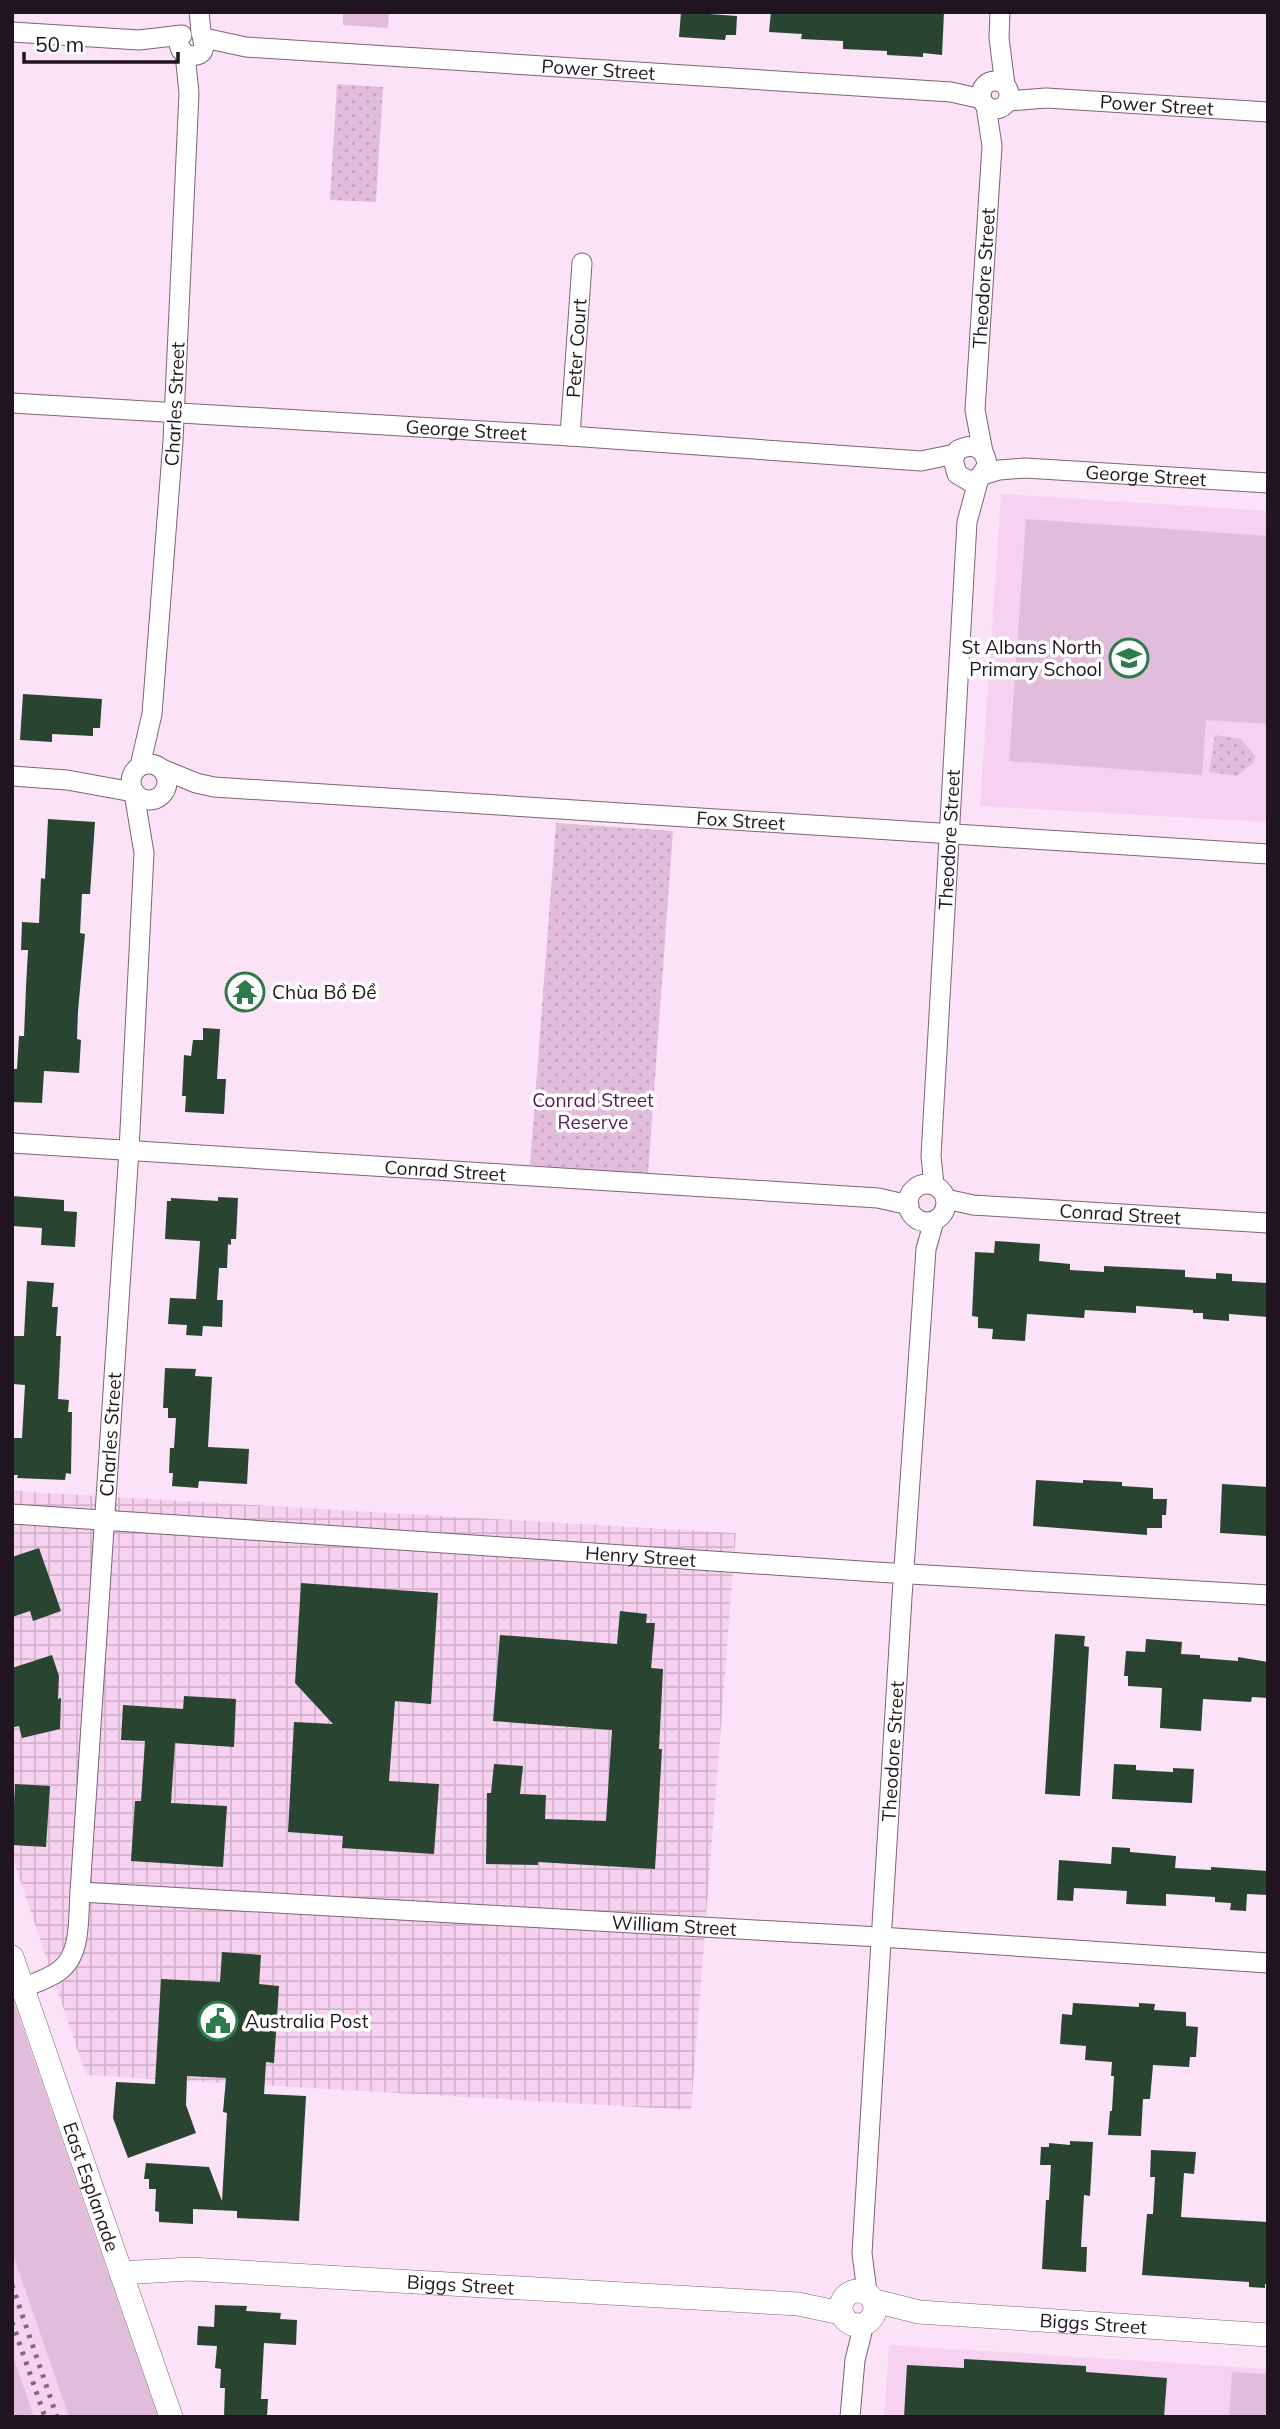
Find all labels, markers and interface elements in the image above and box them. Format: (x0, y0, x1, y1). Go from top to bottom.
scale bar (24, 21, 178, 65)
text: 50 m (35, 31, 84, 57)
street label: Power Street (541, 54, 656, 85)
street label: Power Street (1099, 89, 1215, 121)
street label: Theodore Street (967, 207, 1000, 349)
street label: Peter Court (561, 298, 592, 399)
street label: Charles Street (159, 341, 190, 467)
street label: George Street (405, 414, 528, 445)
street label: George Street (1085, 460, 1208, 491)
place label: St Albans North Primary School (962, 635, 1102, 681)
school or university icon: St Albans North Primary School (1108, 637, 1150, 679)
street label: Theodore Street (933, 768, 965, 911)
street label: Fox Street (696, 806, 786, 835)
temple icon: Chùa Bồ Đề (224, 971, 266, 1013)
place label: Chùa Bồ Đề (272, 980, 377, 1004)
park label: Conrad Street Reserve (532, 1088, 654, 1134)
street label: Conrad Street (384, 1155, 507, 1186)
street label: Conrad Street (1059, 1198, 1182, 1230)
street label: Charles Street (94, 1371, 126, 1497)
street label: Henry Street (584, 1541, 697, 1572)
street label: Theodore Street (876, 1680, 909, 1822)
street label: William Street (611, 1910, 737, 1941)
public building icon: Australia Post (197, 2000, 239, 2042)
place label: Australia Post (245, 2009, 369, 2033)
street label: East Esplanade (58, 2119, 125, 2255)
street label: Biggs Street (406, 2270, 515, 2300)
street label: Biggs Street (1039, 2308, 1148, 2339)

